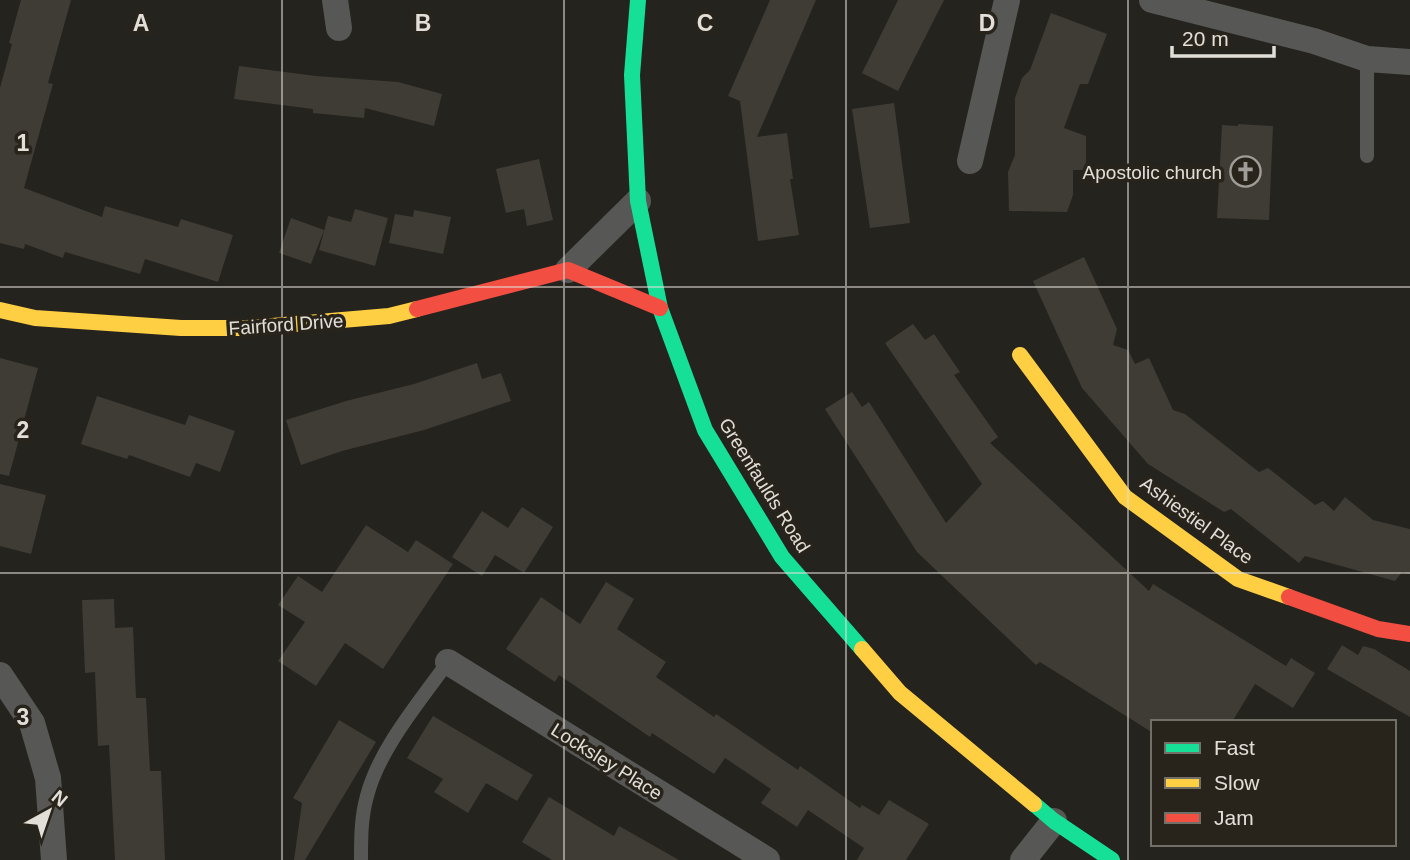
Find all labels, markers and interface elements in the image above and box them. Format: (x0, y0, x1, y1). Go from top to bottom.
text: A (133, 10, 149, 36)
text: B (415, 10, 431, 36)
text: C (697, 10, 713, 36)
text: D (979, 10, 995, 36)
scale bar (1172, 14, 1274, 58)
text: 20 m (1182, 27, 1229, 50)
text: 1 (17, 130, 30, 156)
church icon: Apostolic church (1228, 155, 1262, 189)
place label: Apostolic church (1083, 162, 1222, 183)
street label: Fairford Drive (228, 310, 344, 339)
street label: Greenfaulds Road (715, 414, 814, 556)
text: 2 (17, 417, 29, 443)
street label: Ashiestiel Place (1136, 472, 1257, 568)
text: 3 (17, 704, 29, 730)
street label: Locksley Place (547, 719, 666, 804)
legend (1151, 720, 1396, 846)
text: Fast (1214, 736, 1255, 759)
text: Slow (1214, 771, 1260, 794)
north arrow (14, 776, 84, 846)
text: N (48, 786, 72, 811)
text: Jam (1214, 806, 1254, 829)

